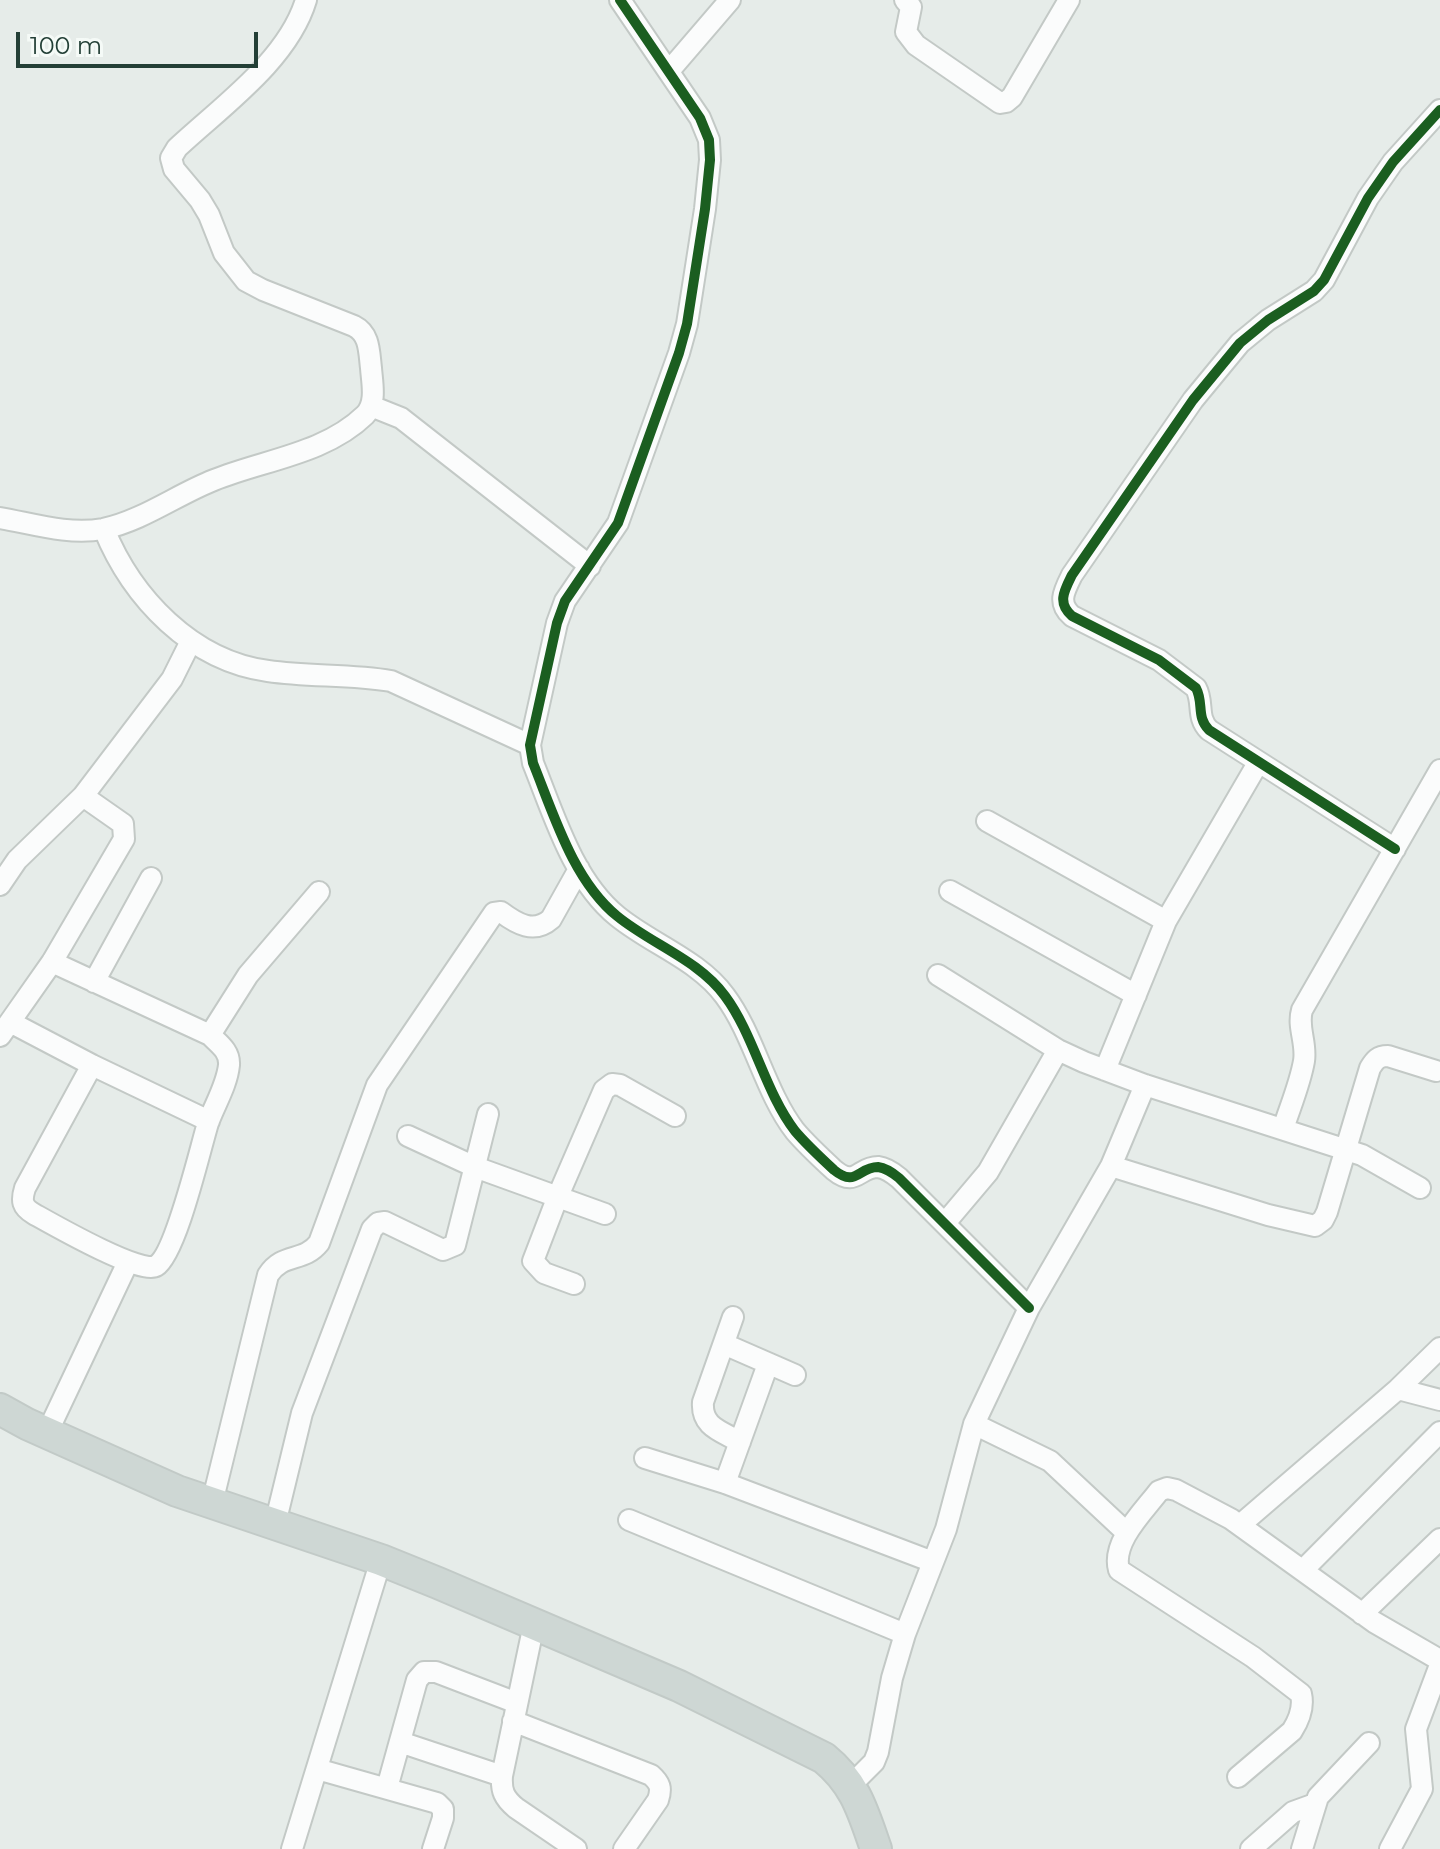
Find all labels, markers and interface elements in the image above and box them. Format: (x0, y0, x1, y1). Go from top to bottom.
scale bar (20, 16, 262, 66)
text: 100 m (30, 31, 102, 60)

